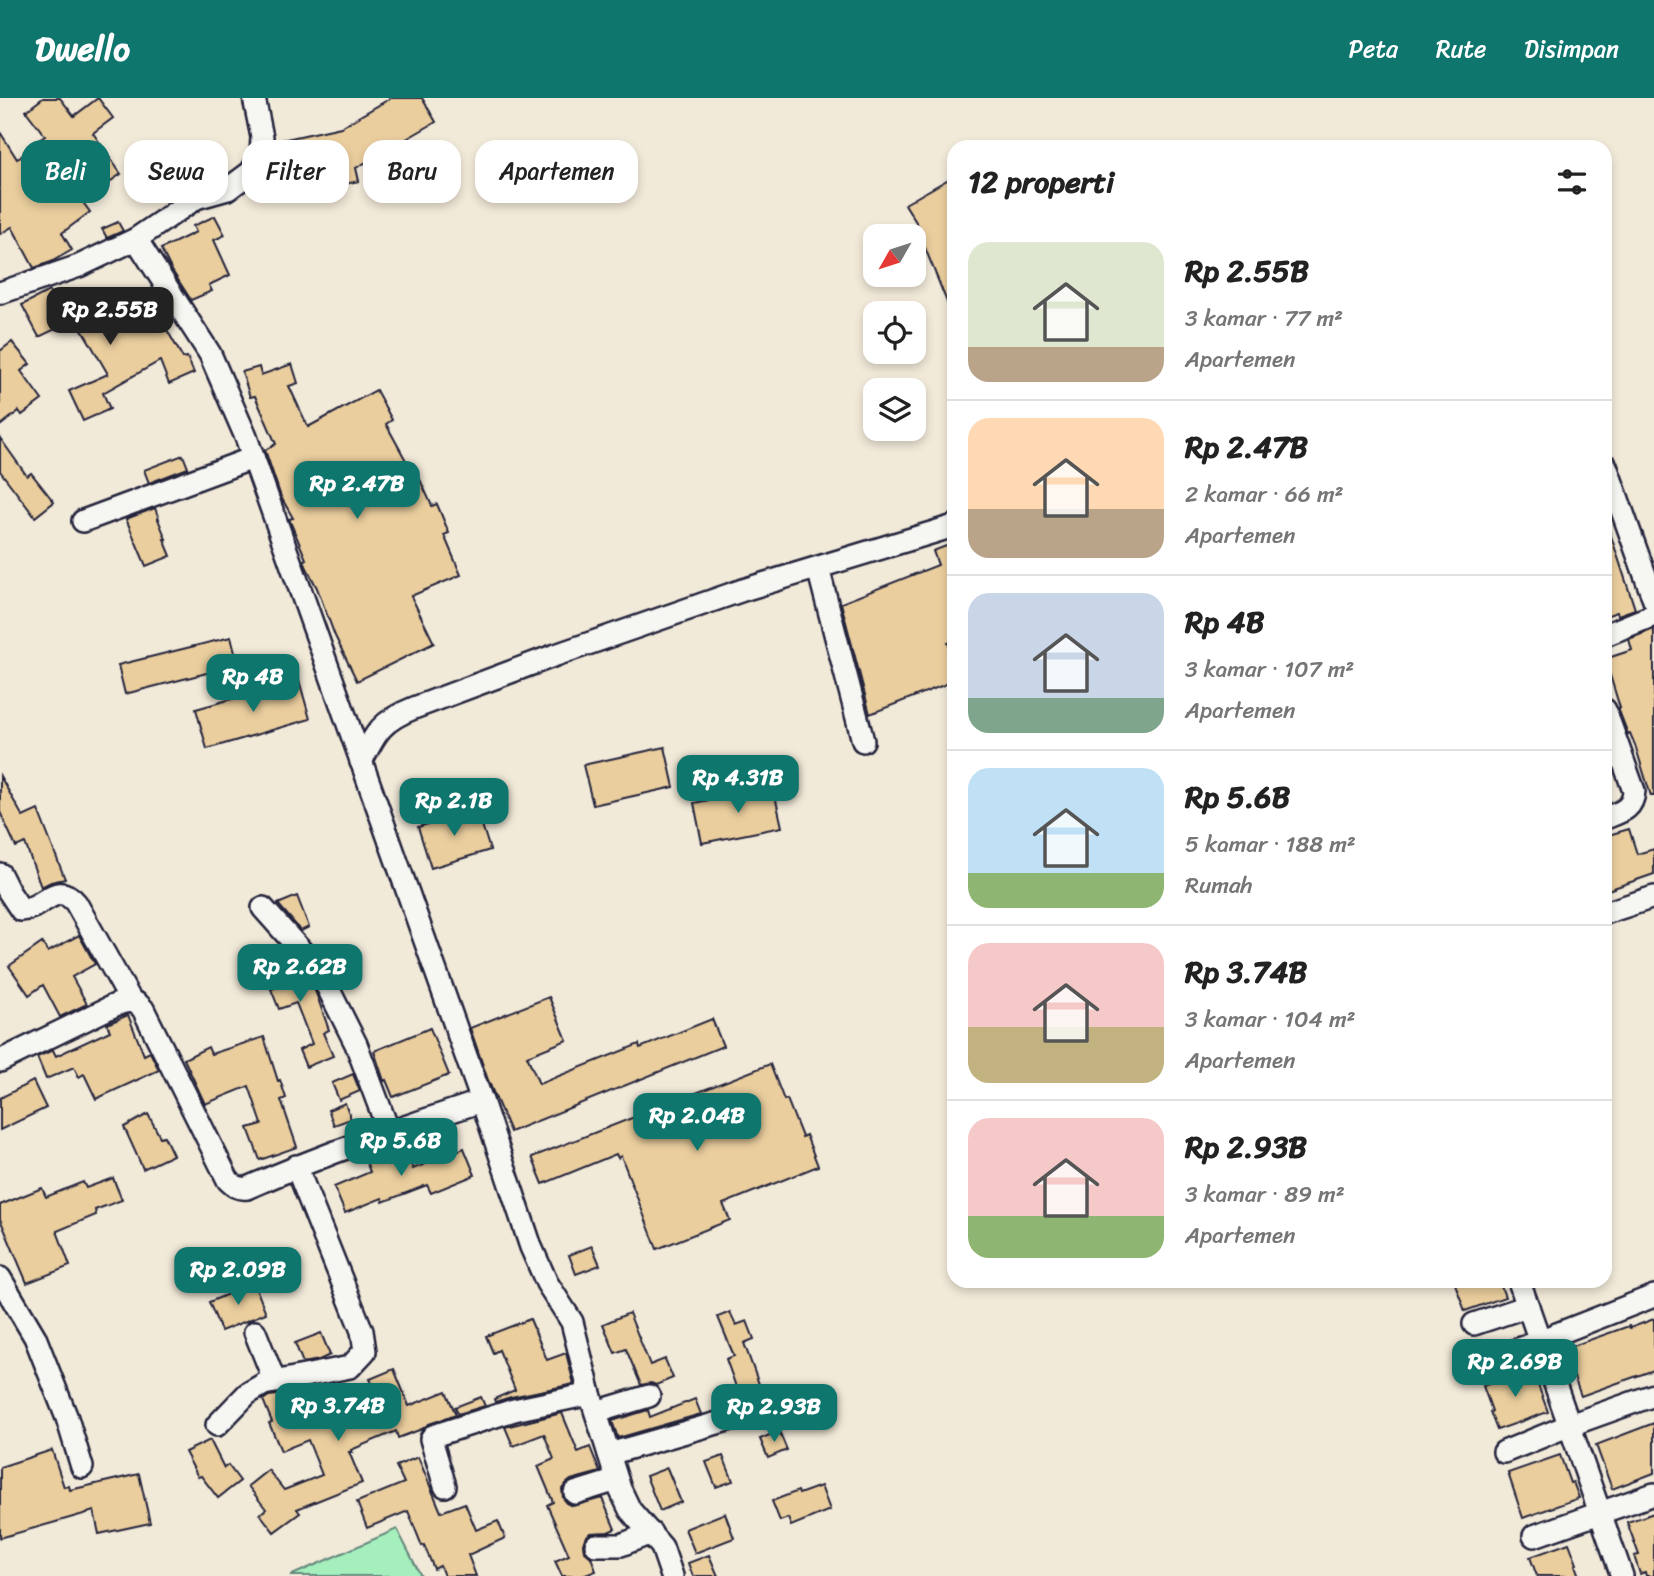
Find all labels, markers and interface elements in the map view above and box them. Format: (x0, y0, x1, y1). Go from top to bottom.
text: Dwello (35, 20, 130, 78)
text: Peta (1349, 28, 1398, 70)
text: Rute (1436, 28, 1486, 70)
text: Disimpan (1524, 28, 1619, 70)
chip: Beli (21, 140, 110, 203)
chip: Sewa (124, 140, 228, 203)
chip: Filter (242, 140, 349, 203)
chip: Baru (363, 140, 461, 203)
chip: Apartemen (475, 140, 638, 203)
text: 12 properti (968, 155, 1114, 209)
icon: filters (1553, 163, 1591, 201)
north arrow (863, 224, 926, 287)
map controls (863, 224, 926, 441)
text: Rp 2.55B (1185, 244, 1309, 298)
icon: home (1024, 270, 1108, 354)
pin: Rp 2.55B (38, 288, 182, 347)
text: Rp 2.55B (63, 289, 157, 330)
text: 3 kamar · 77 m² (1185, 298, 1343, 339)
button: locate (863, 301, 926, 364)
text: Apartemen (1185, 339, 1295, 380)
button: layers (863, 378, 926, 441)
text: Rp 2.47B (1185, 420, 1308, 474)
icon: home (1024, 446, 1108, 530)
pin: Rp 2.47B (285, 462, 429, 521)
text: Rp 2.47B (310, 463, 404, 504)
text: 2 kamar · 66 m² (1185, 474, 1344, 515)
text: Apartemen (1185, 515, 1295, 556)
text: Rp 4B (1185, 595, 1265, 649)
icon: home (1024, 621, 1108, 705)
text: 3 kamar · 107 m² (1185, 649, 1354, 690)
pin: Rp 4B (204, 654, 302, 714)
text: Rp 4B (222, 656, 284, 697)
text: Apartemen (1185, 690, 1295, 731)
pin: Rp 4.31B (666, 756, 810, 815)
text: Rp 4.31B (693, 757, 783, 798)
text: Rp 5.6B (1185, 770, 1291, 824)
pin: Rp 2.1B (389, 778, 519, 838)
text: Rp 2.1B (416, 780, 492, 821)
icon: home (1024, 796, 1108, 880)
text: 5 kamar · 188 m² (1185, 824, 1356, 865)
text: Rumah (1185, 865, 1253, 906)
pin: Rp 2.62B (228, 944, 372, 1004)
text: Rp 3.74B (1185, 945, 1307, 999)
text: Rp 2.62B (253, 946, 347, 987)
icon: home (1024, 971, 1108, 1055)
text: 3 kamar · 104 m² (1185, 999, 1356, 1040)
text: Apartemen (1185, 1040, 1295, 1081)
pin: Rp 2.04B (625, 1094, 769, 1153)
text: Rp 2.04B (649, 1095, 745, 1136)
pin: Rp 5.6B (336, 1118, 466, 1178)
text: Rp 5.6B (361, 1120, 441, 1161)
text: Rp 2.93B (1185, 1120, 1307, 1174)
icon: home (1024, 1146, 1108, 1230)
text: 3 kamar · 89 m² (1185, 1174, 1345, 1215)
text: Apartemen (1185, 1215, 1295, 1256)
pin: Rp 2.09B (166, 1248, 310, 1307)
text: Rp 2.09B (190, 1249, 286, 1290)
pin: Rp 2.69B (1443, 1340, 1587, 1399)
text: Rp 2.69B (1468, 1341, 1562, 1382)
pin: Rp 3.74B (266, 1384, 410, 1443)
pin: Rp 2.93B (702, 1384, 846, 1444)
text: Rp 3.74B (291, 1385, 385, 1426)
text: Rp 2.93B (727, 1386, 821, 1427)

